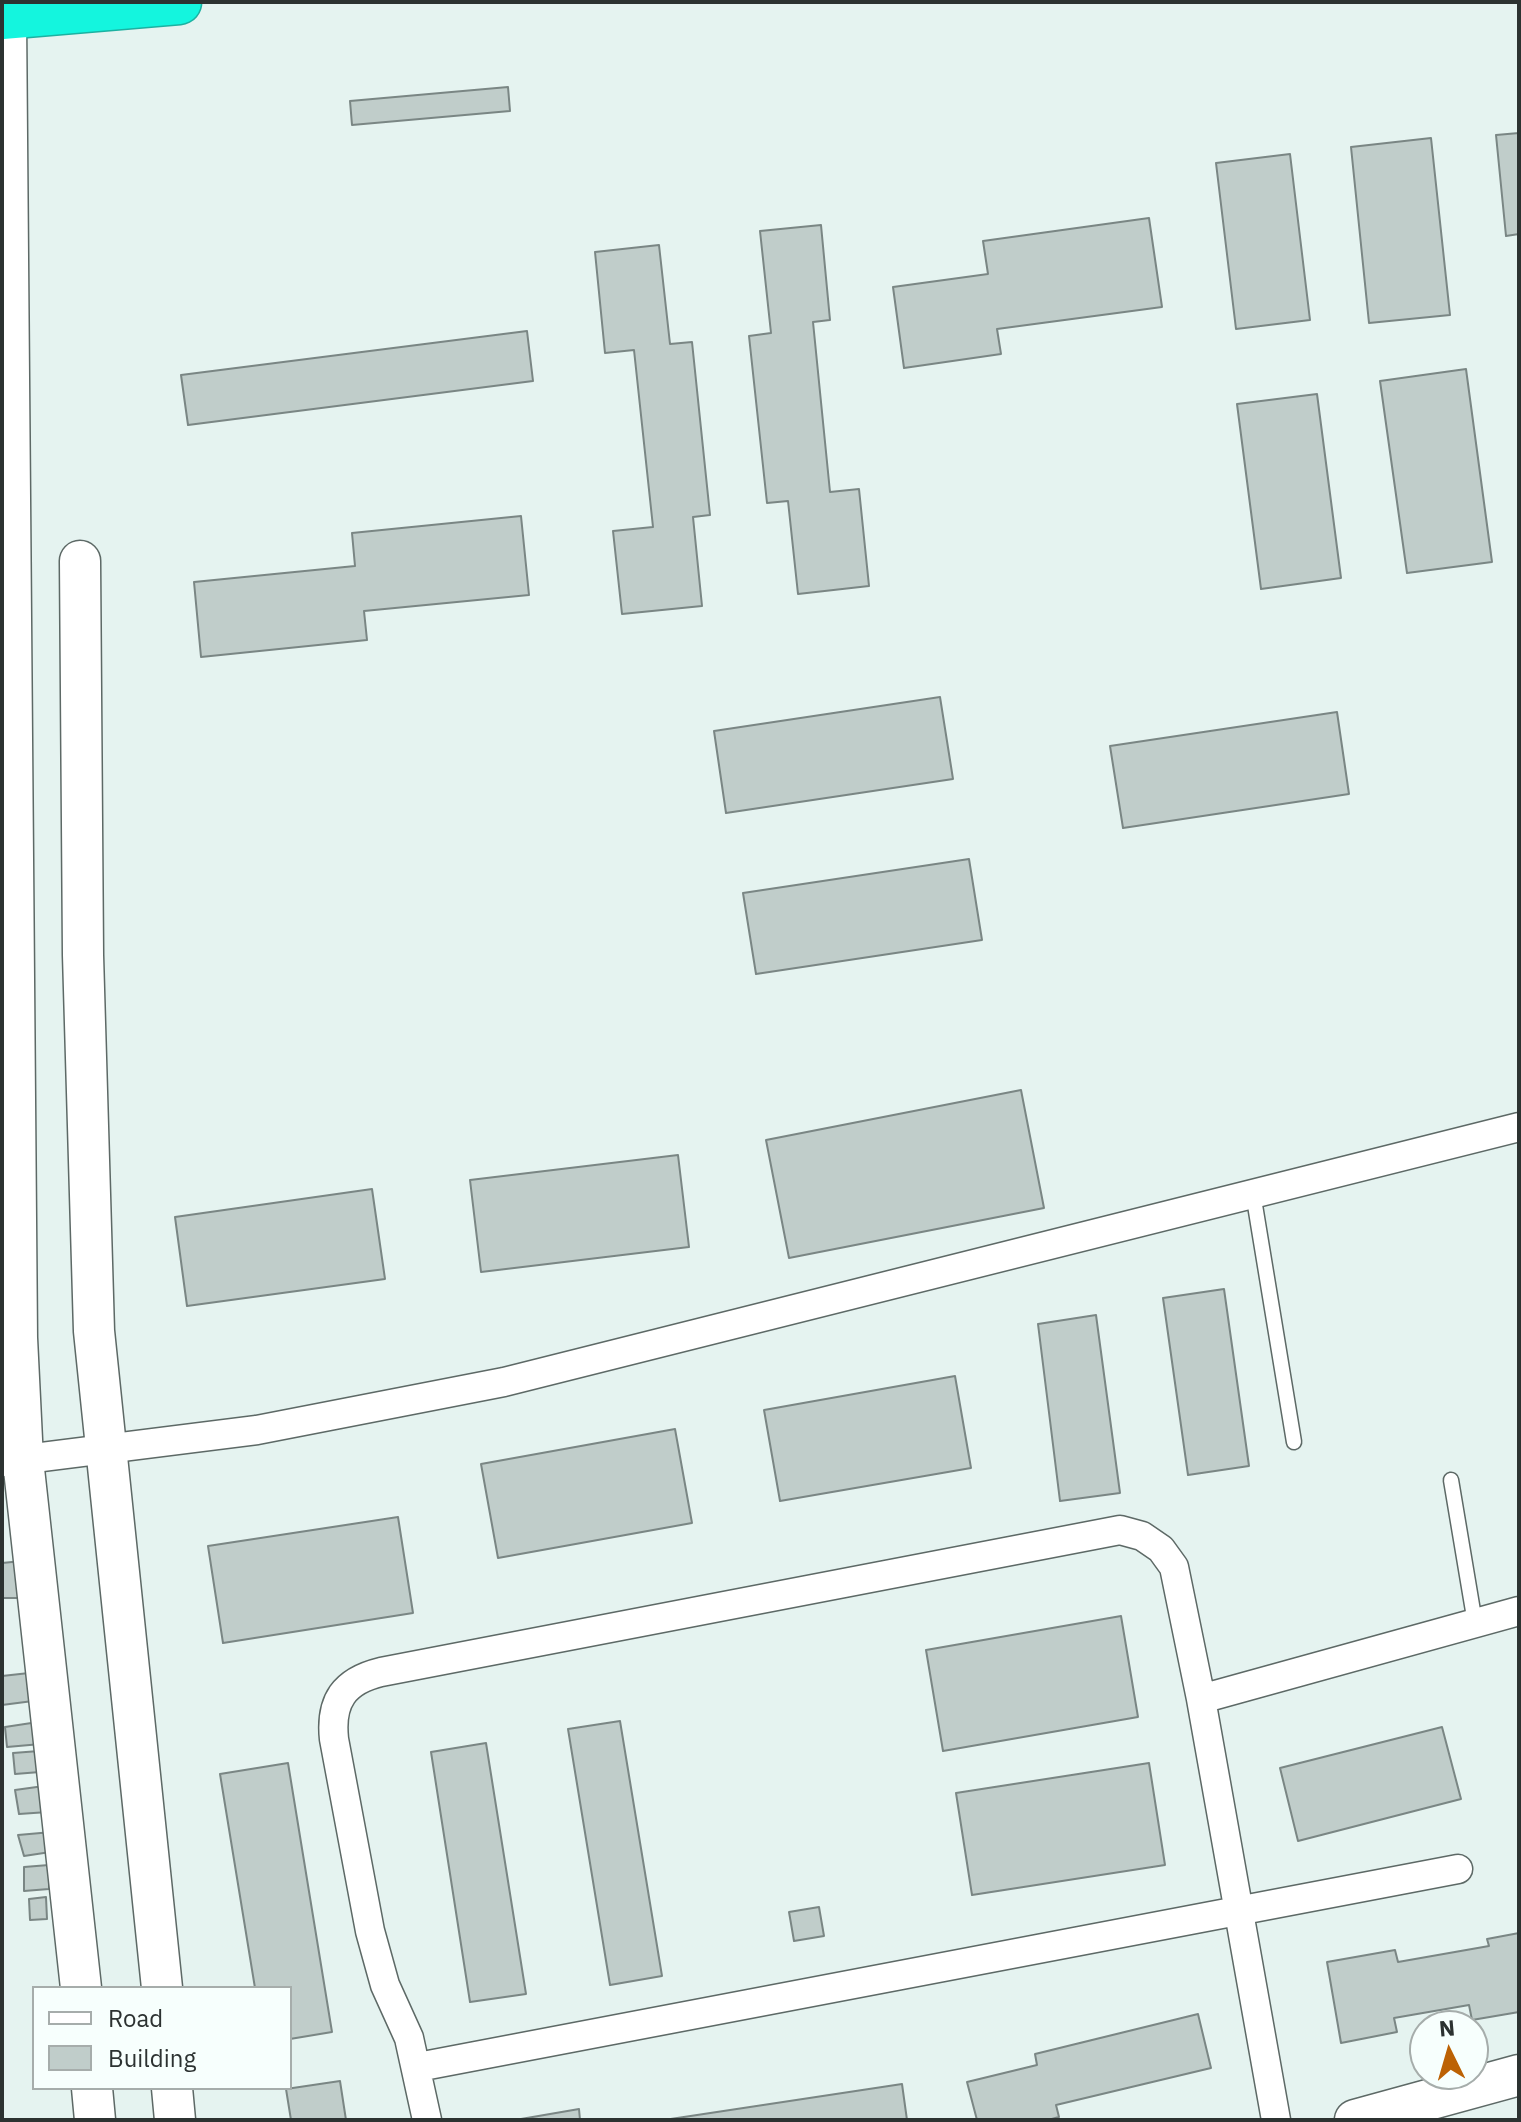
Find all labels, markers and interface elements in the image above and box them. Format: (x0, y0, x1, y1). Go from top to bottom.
legend (32, 1986, 292, 2090)
text: Road (108, 2002, 163, 2034)
north arrow (1409, 2010, 1489, 2090)
text: N (1438, 2012, 1456, 2043)
text: Building (108, 2042, 196, 2074)

